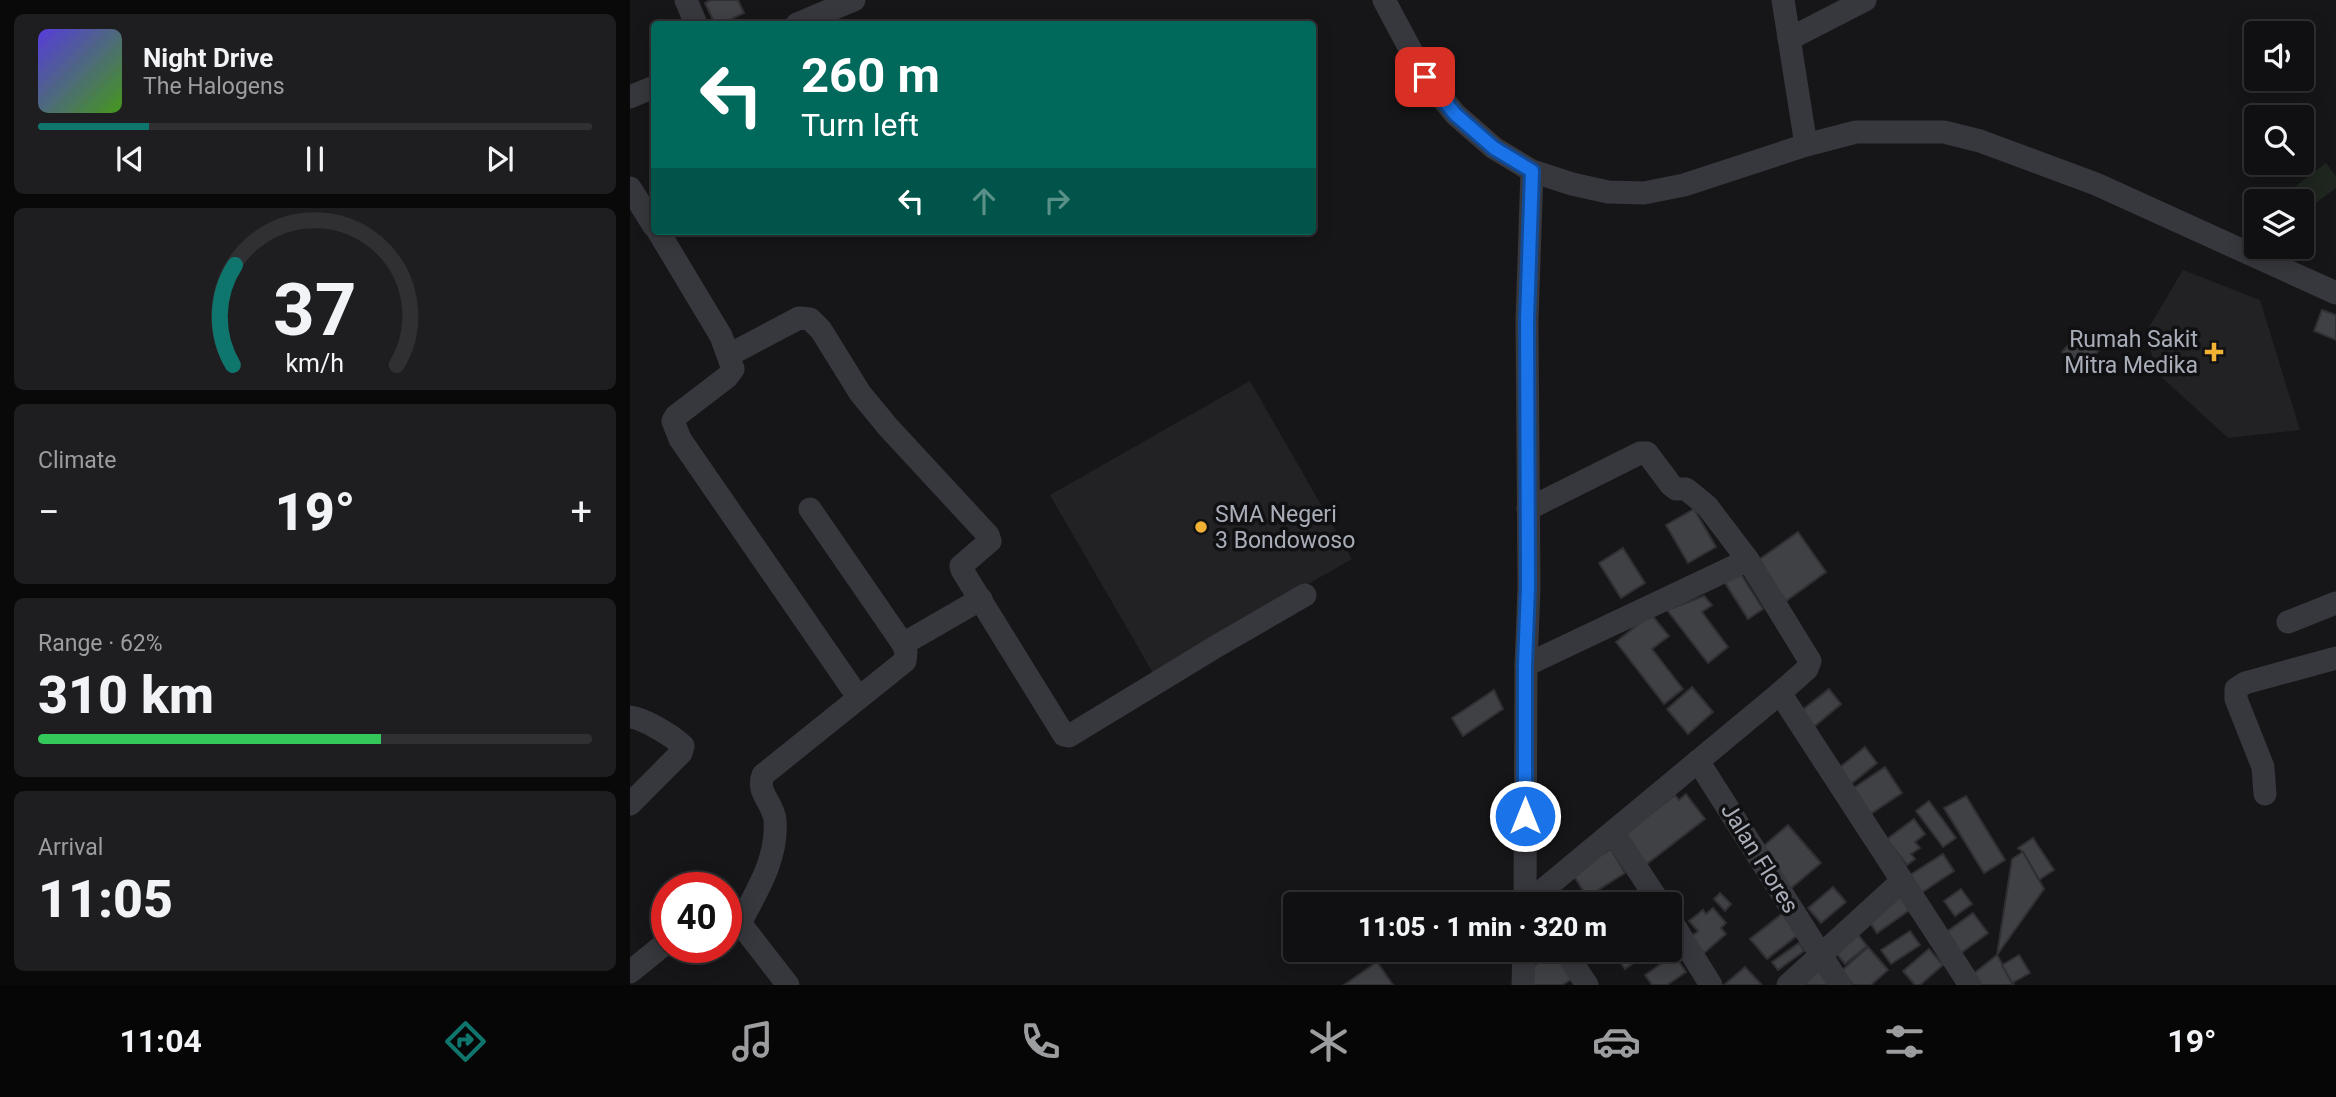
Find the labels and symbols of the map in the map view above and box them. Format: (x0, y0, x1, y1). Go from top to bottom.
pin (1395, 47, 1455, 107)
place label: Rumah Sakit Mitra Medika (2064, 326, 2198, 379)
marker: Rumah Sakit Mitra Medika (2204, 342, 2224, 362)
place label: SMA Negeri 3 Bondowoso (1215, 501, 1355, 554)
marker: SMA Negeri 3 Bondowoso (1193, 519, 1209, 535)
position arrow (1488, 779, 1562, 853)
street label: Jalan Flores (1715, 798, 1804, 918)
speed limit sign: 40 (651, 872, 742, 963)

